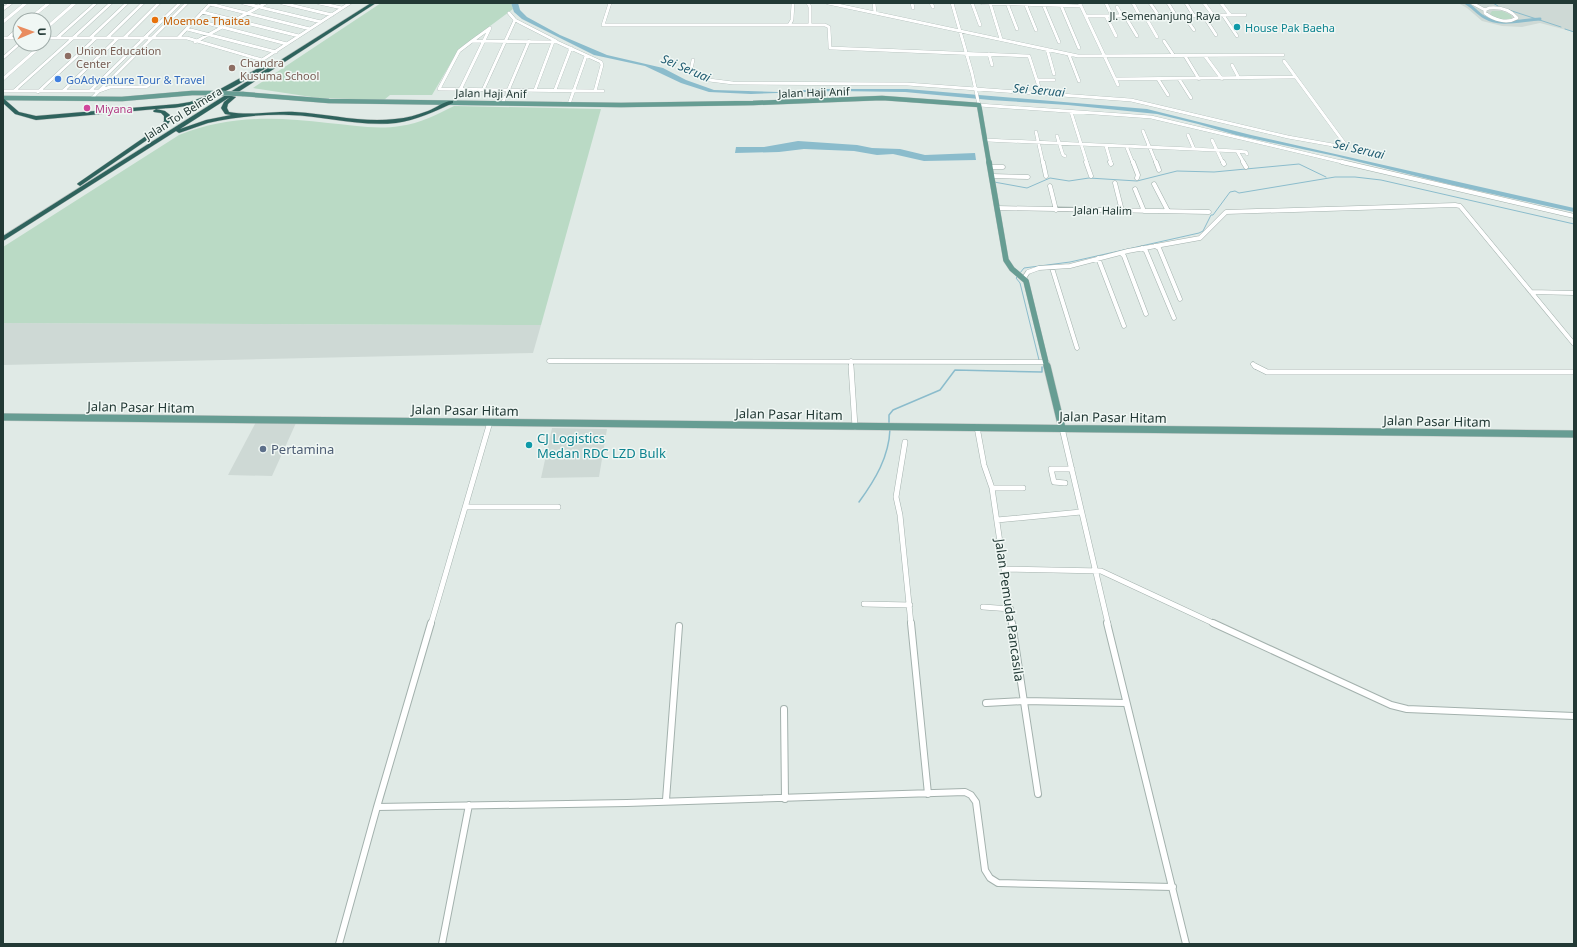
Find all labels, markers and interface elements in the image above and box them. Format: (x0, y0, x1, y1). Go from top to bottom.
street label: Jl. Semenanjung Raya (1108, 8, 1221, 23)
north arrow (12, 12, 52, 52)
place label: Moemoe Thaitea (163, 13, 250, 28)
marker: Moemoe Thaitea (150, 15, 160, 25)
place label: House Pak Baeha (1245, 20, 1335, 35)
marker: House Pak Baeha (1232, 22, 1242, 32)
text: U (35, 27, 50, 36)
place label: Union Education Center (76, 43, 161, 71)
water label: Sei Seruai (659, 50, 714, 86)
marker: Union Education Center (63, 51, 73, 61)
place label: Chandra Kusuma School (240, 55, 319, 83)
marker: Chandra Kusuma School (227, 63, 237, 73)
place label: GoAdventure Tour & Travel (66, 72, 205, 87)
marker: GoAdventure Tour & Travel (53, 74, 63, 84)
water label: Sei Seruai (1012, 79, 1067, 101)
street label: Jalan Tol Belmera (141, 83, 225, 143)
street label: Jalan Haji Anif (777, 83, 851, 101)
street label: Jalan Haji Anif (454, 85, 528, 101)
place label: Miyana (95, 101, 133, 116)
marker: Miyana (82, 103, 92, 113)
water label: Sei Seruai (1332, 135, 1387, 163)
street label: Jalan Halim (1073, 202, 1132, 218)
street label: Jalan Pasar Hitam (85, 397, 195, 417)
street label: Jalan Pasar Hitam (409, 400, 519, 420)
street label: Jalan Pasar Hitam (733, 404, 843, 424)
street label: Jalan Pasar Hitam (1057, 407, 1167, 427)
street label: Jalan Pasar Hitam (1381, 411, 1491, 431)
place label: CJ Logistics Medan RDC LZD Bulk (537, 429, 666, 462)
place label: Pertamina (271, 440, 334, 458)
marker: CJ Logistics Medan RDC LZD Bulk (524, 440, 534, 450)
marker: Pertamina (258, 444, 268, 454)
street label: Jalan Pemuda Pancasila (991, 536, 1029, 683)

